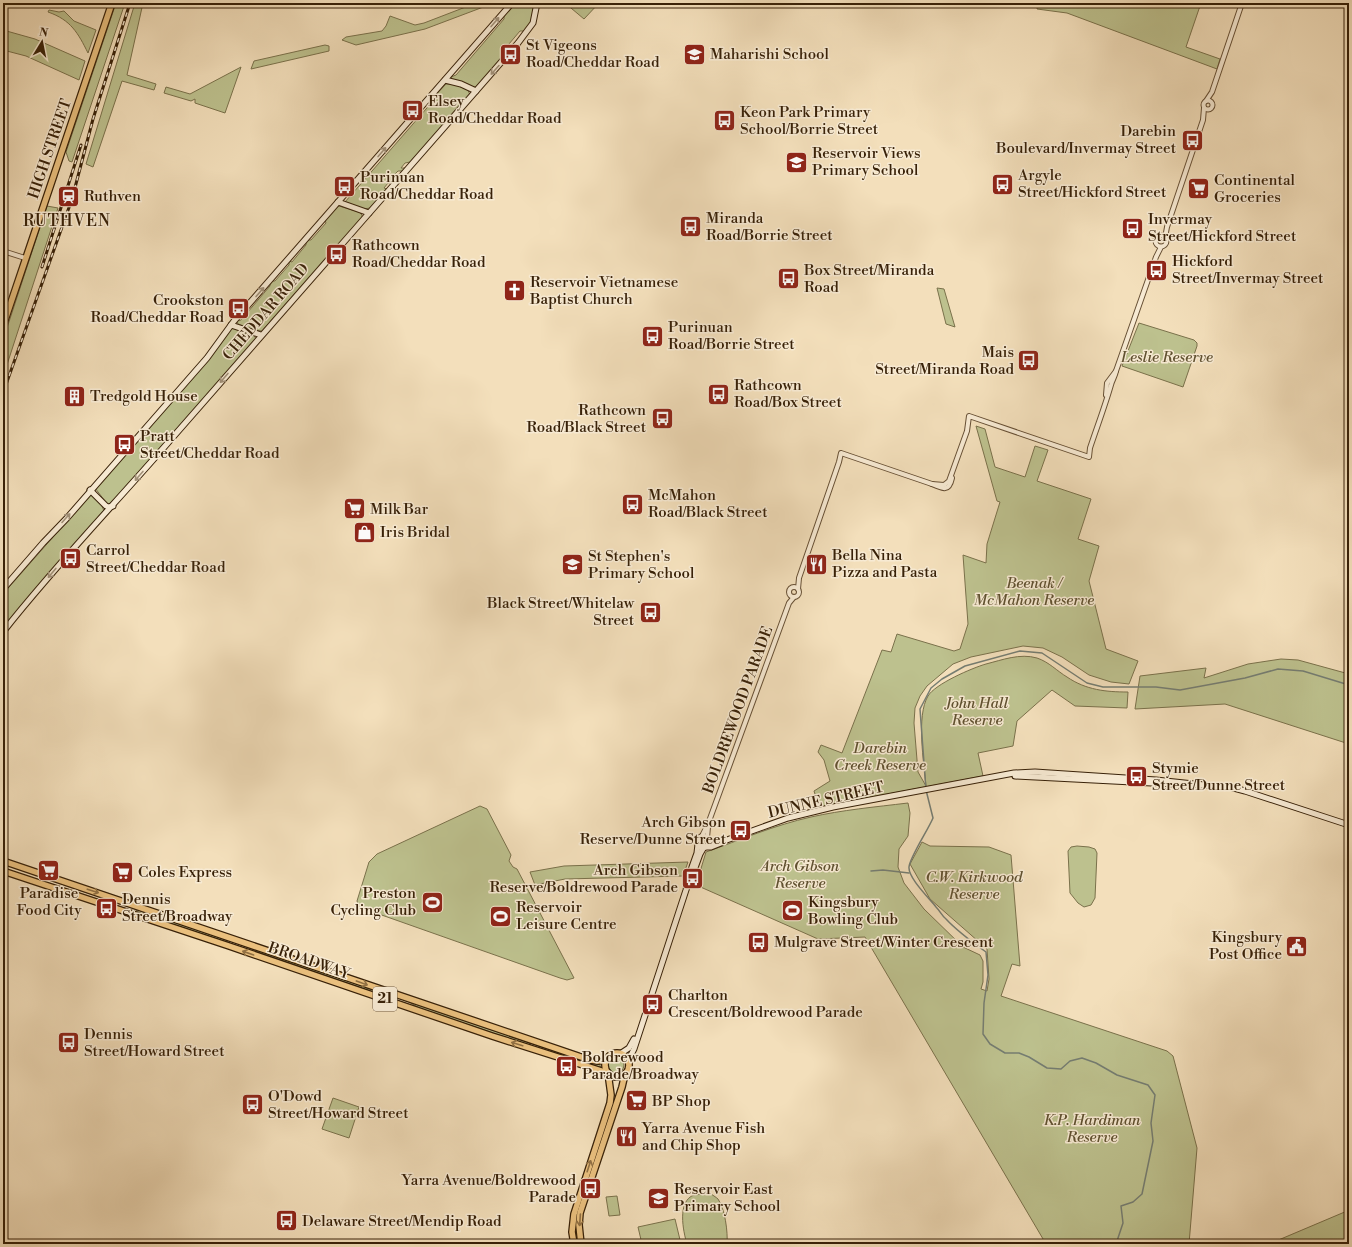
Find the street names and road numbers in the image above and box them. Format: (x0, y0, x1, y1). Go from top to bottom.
street label: HIGH STREET (24, 96, 76, 201)
street label: CHEDDAR ROAD (219, 260, 313, 364)
street label: BOLDREWOOD PARADE (699, 624, 777, 797)
street label: DUNNE STREET (766, 777, 886, 823)
street label: BROADWAY (265, 938, 353, 984)
road number: 21 (373, 987, 397, 1011)

